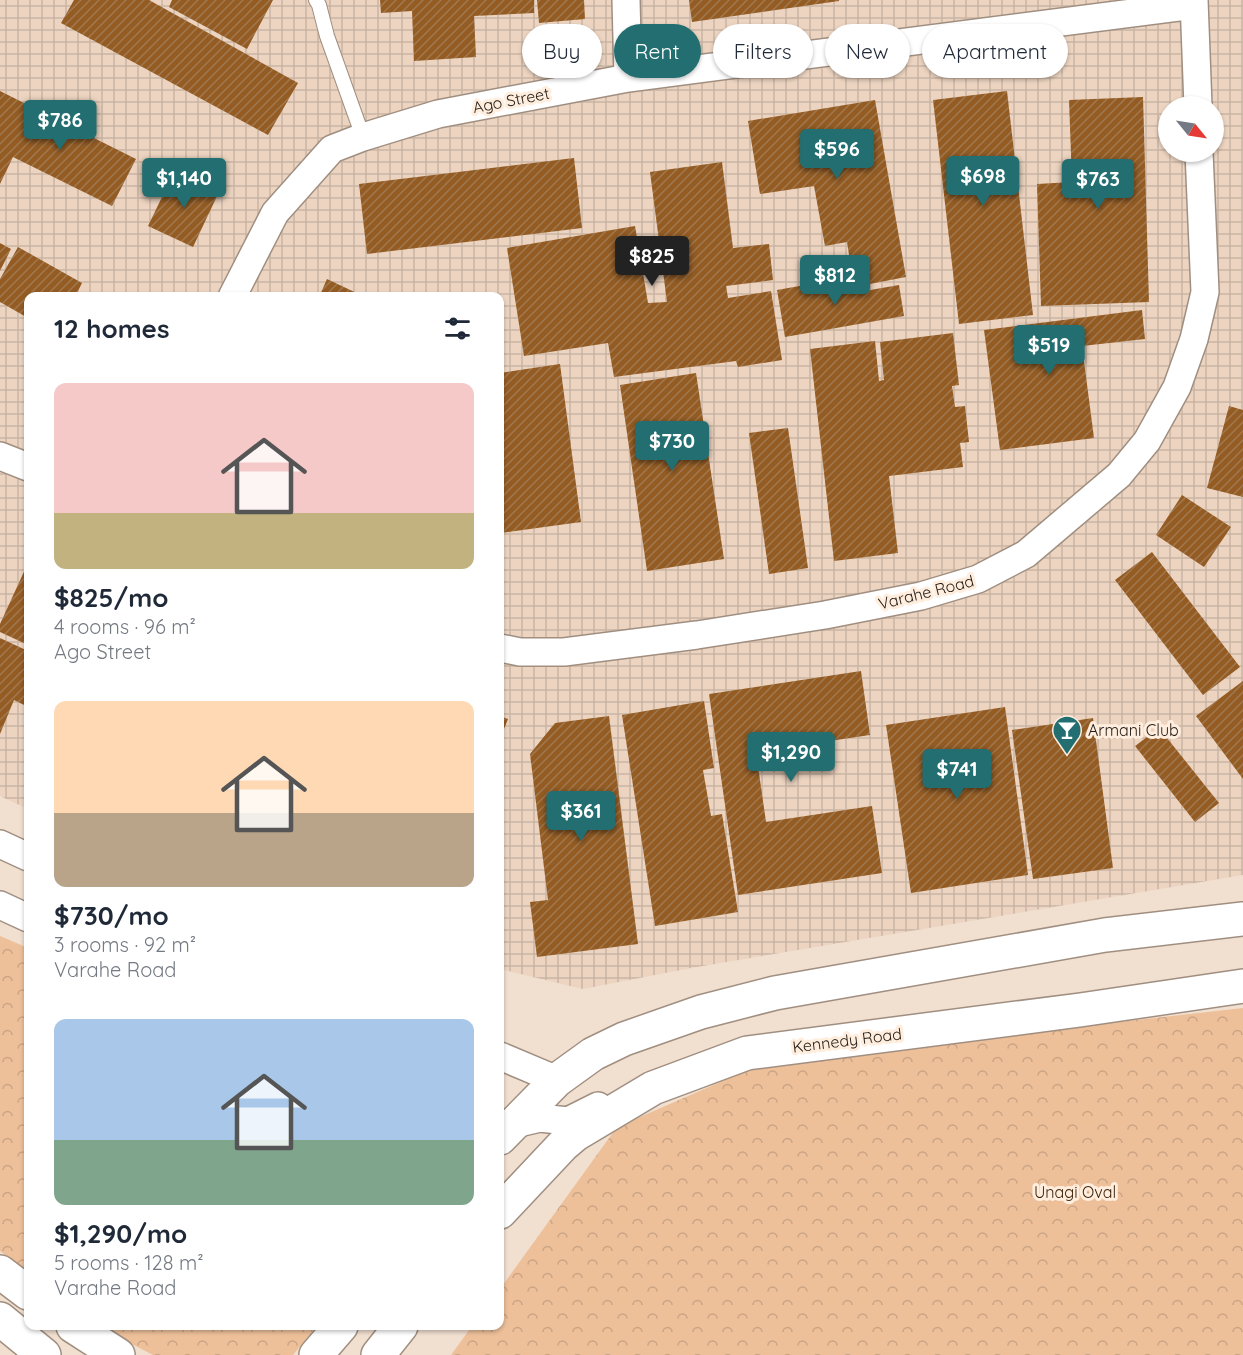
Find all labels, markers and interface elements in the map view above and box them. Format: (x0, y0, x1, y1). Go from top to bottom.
chip: Buy (522, 24, 602, 78)
chip: Rent (614, 24, 701, 78)
chip: Filters (713, 24, 813, 78)
chip: New (825, 24, 910, 78)
chip: Apartment (922, 24, 1068, 78)
street label: Ago Street (471, 83, 551, 117)
north arrow (1158, 96, 1224, 162)
map controls (1158, 96, 1224, 162)
pin: $786 (24, 100, 96, 151)
text: $786 (38, 107, 82, 132)
pin: $596 (801, 129, 873, 180)
text: $596 (814, 136, 860, 161)
pin: $698 (947, 156, 1019, 207)
pin: $1,140 (135, 158, 233, 209)
pin: $763 (1062, 159, 1134, 210)
text: $698 (960, 163, 1006, 188)
text: $1,140 (156, 165, 212, 190)
text: $763 (1076, 166, 1120, 191)
pin: $825 (616, 236, 688, 287)
text: $825 (629, 243, 675, 268)
pin: $812 (799, 255, 871, 306)
text: $812 (814, 262, 856, 287)
text: 12 homes (54, 312, 170, 345)
icon: filters (441, 312, 474, 345)
pin: $519 (1013, 325, 1085, 376)
text: $519 (1028, 332, 1070, 357)
pin: $730 (636, 421, 708, 472)
icon: home (210, 422, 318, 530)
text: $730 (649, 428, 695, 453)
street label: Varahe Road (876, 570, 976, 614)
text: $825/mo (54, 581, 169, 614)
text: 4 rooms · 96 m² (54, 614, 196, 639)
text: Ago Street (54, 639, 151, 664)
bar icon: Armani Club (1051, 714, 1083, 756)
place label: Armani Club (1088, 720, 1179, 740)
pin: $1,290 (742, 732, 840, 783)
text: $1,290 (761, 739, 821, 764)
icon: home (210, 740, 318, 848)
pin: $741 (921, 749, 993, 800)
text: $741 (936, 756, 978, 781)
pin: $361 (545, 791, 617, 842)
text: $361 (560, 798, 602, 823)
text: $730/mo (54, 899, 169, 932)
text: 3 rooms · 92 m² (54, 932, 196, 957)
text: Varahe Road (54, 957, 176, 982)
street label: Kennedy Road (791, 1023, 903, 1057)
icon: home (210, 1058, 318, 1166)
park label: Unagi Oval (1034, 1182, 1116, 1202)
text: $1,290/mo (54, 1217, 187, 1250)
text: 5 rooms · 128 m² (54, 1250, 204, 1275)
text: Varahe Road (54, 1275, 176, 1300)

